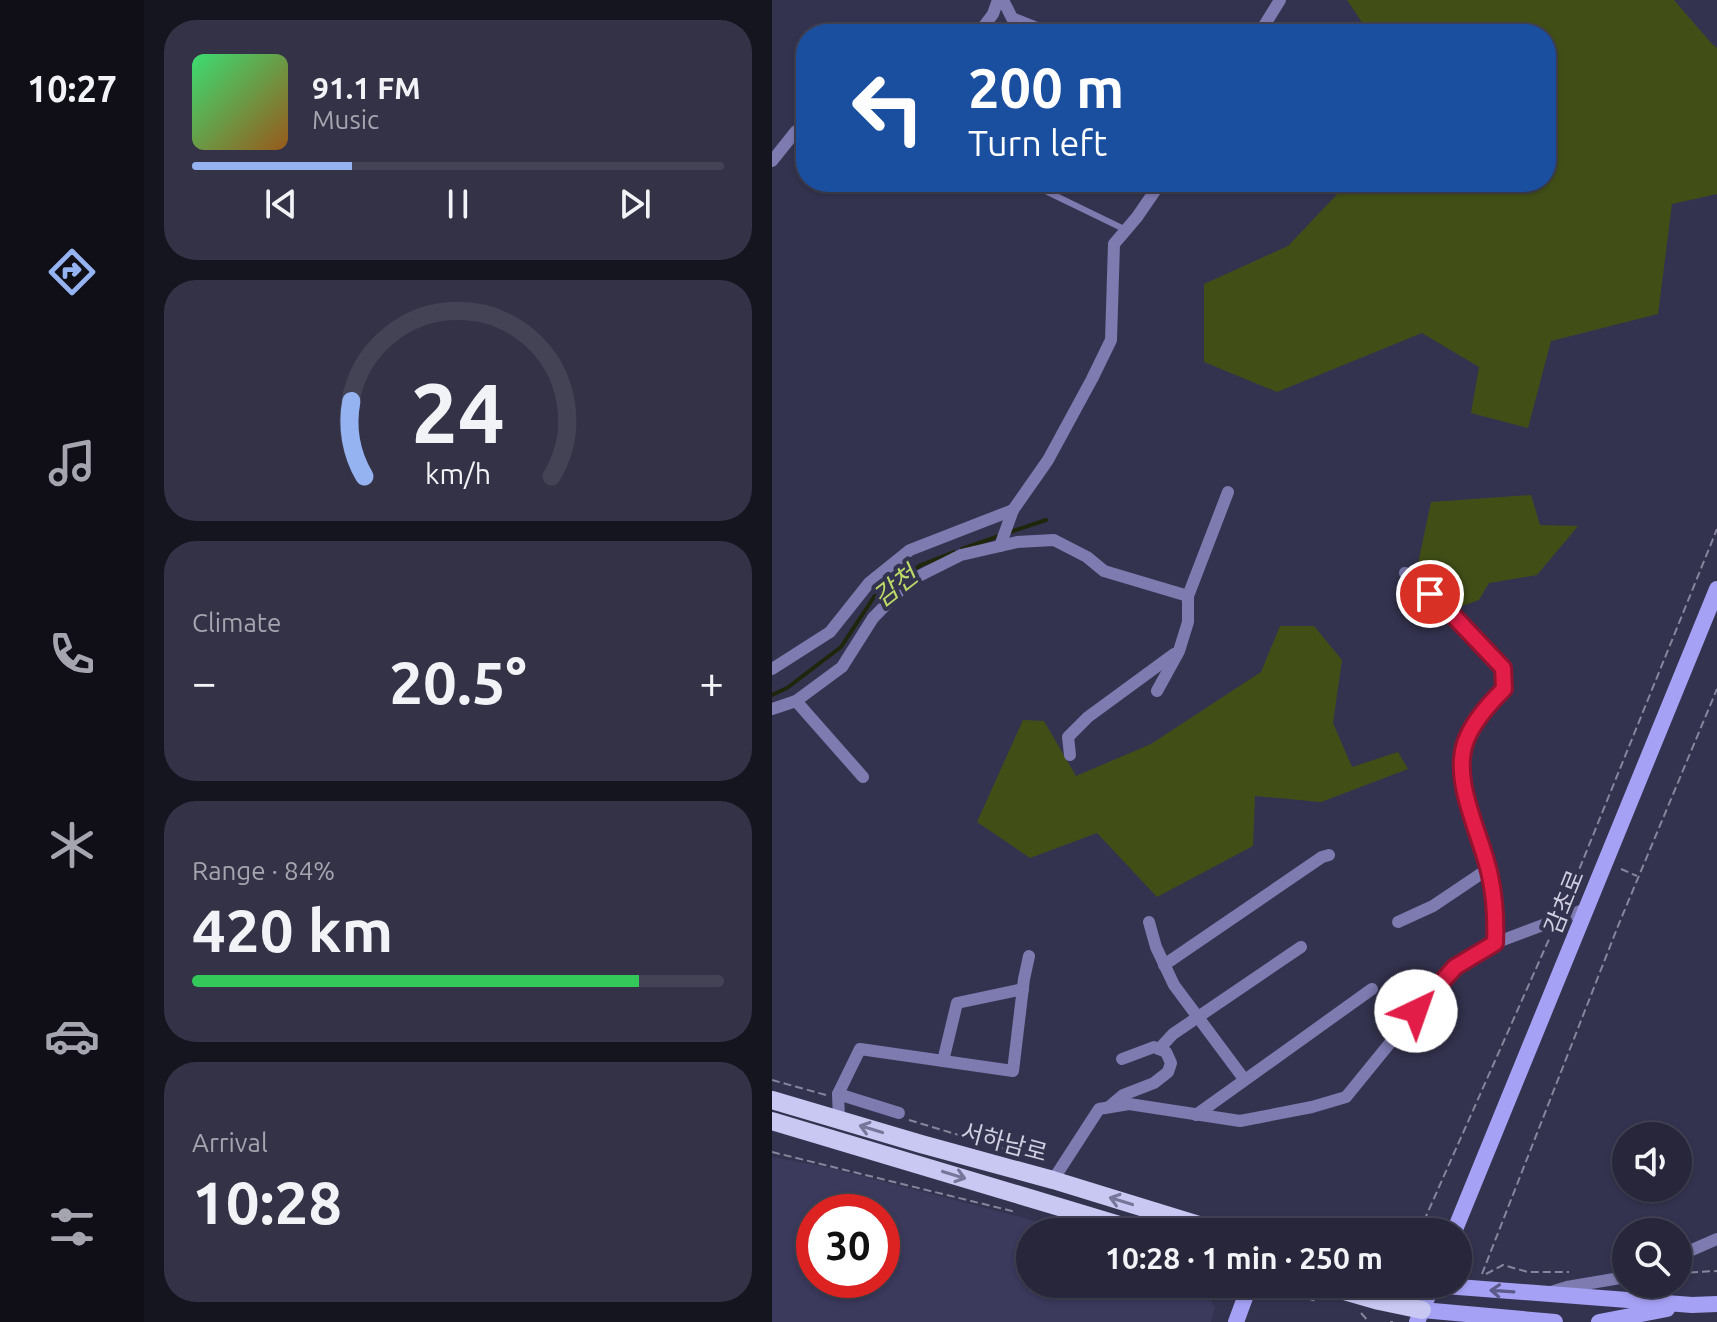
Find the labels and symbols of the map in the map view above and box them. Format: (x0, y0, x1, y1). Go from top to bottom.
water label: 감천 (867, 558, 925, 612)
pin (1396, 560, 1464, 628)
street label: 감초로 (1539, 866, 1589, 938)
position arrow (1374, 969, 1458, 1053)
street label: 서하남로 (958, 1118, 1050, 1166)
one-way arrow (858, 1121, 884, 1136)
one-way arrow (941, 1169, 966, 1183)
one-way arrow (1108, 1193, 1134, 1208)
speed limit sign: 30 (796, 1194, 900, 1298)
one-way arrow (1490, 1283, 1516, 1298)

